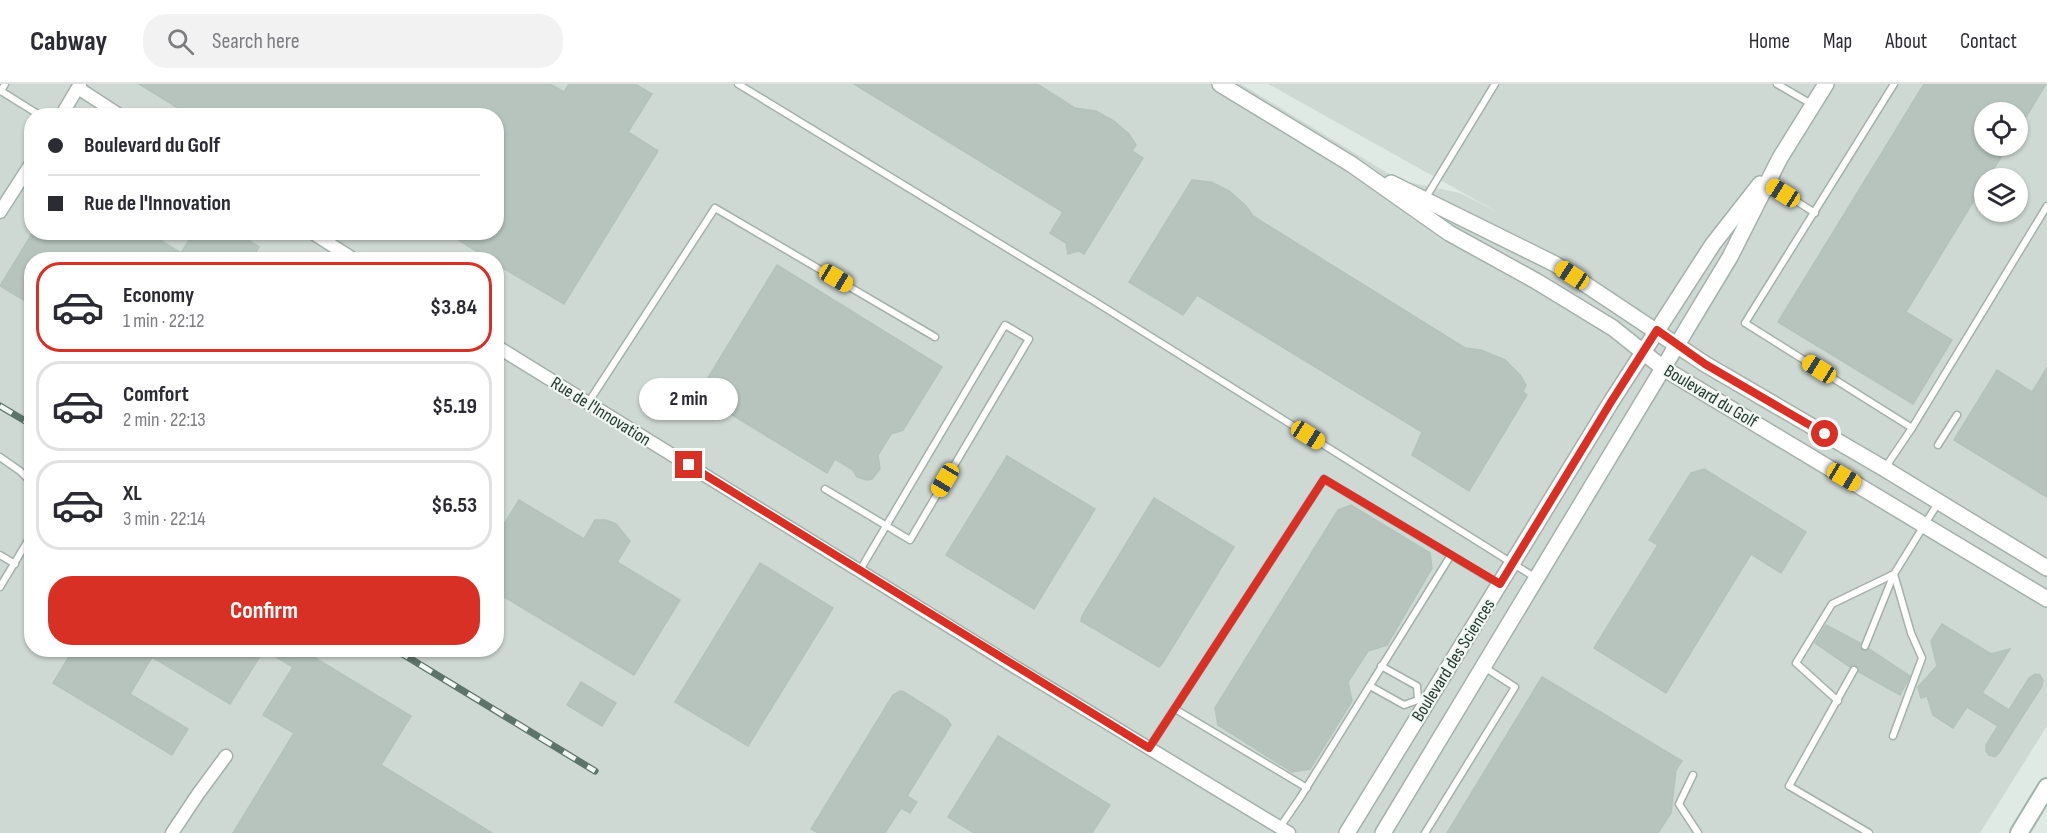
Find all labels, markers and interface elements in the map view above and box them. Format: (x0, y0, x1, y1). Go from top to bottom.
search box (143, 14, 563, 68)
text: Cabway (30, 25, 107, 58)
icon: search (164, 25, 197, 58)
text: Search here (212, 28, 300, 55)
text: Home (1749, 29, 1790, 54)
text: Map (1823, 29, 1852, 54)
text: About (1885, 29, 1927, 54)
text: Contact (1960, 29, 2017, 54)
map controls (1974, 102, 2028, 222)
button: locate (1974, 102, 2028, 156)
text: Boulevard du Golf (84, 132, 220, 159)
button: layers (1974, 168, 2028, 222)
car (1763, 176, 1803, 210)
text: Rue de l'Innovation (84, 190, 231, 217)
car (1552, 258, 1592, 292)
car (816, 261, 856, 295)
icon: car (51, 280, 105, 334)
text: Economy (123, 282, 194, 309)
text: $3.84 (430, 294, 477, 321)
text: 1 min · 22:12 (123, 309, 204, 333)
car (1799, 352, 1839, 386)
street label: Boulevard du Golf (1660, 360, 1762, 433)
street label: Rue de l'Innovation (547, 372, 655, 450)
callout: 2 min (640, 378, 738, 420)
icon: car (51, 379, 105, 433)
text: Comfort (123, 381, 189, 408)
text: 2 min (669, 387, 708, 411)
text: $5.19 (432, 393, 477, 420)
text: 2 min · 22:13 (123, 408, 206, 432)
car (1288, 418, 1328, 452)
route start (1811, 420, 1838, 447)
route end (675, 451, 702, 478)
car (928, 460, 962, 500)
car (1824, 460, 1864, 494)
icon: car (51, 478, 105, 532)
text: XL (123, 480, 142, 507)
text: $6.53 (431, 492, 477, 519)
text: 3 min · 22:14 (123, 507, 206, 531)
button: Confirm (48, 576, 480, 645)
street label: Boulevard des Sciences (1407, 595, 1500, 725)

